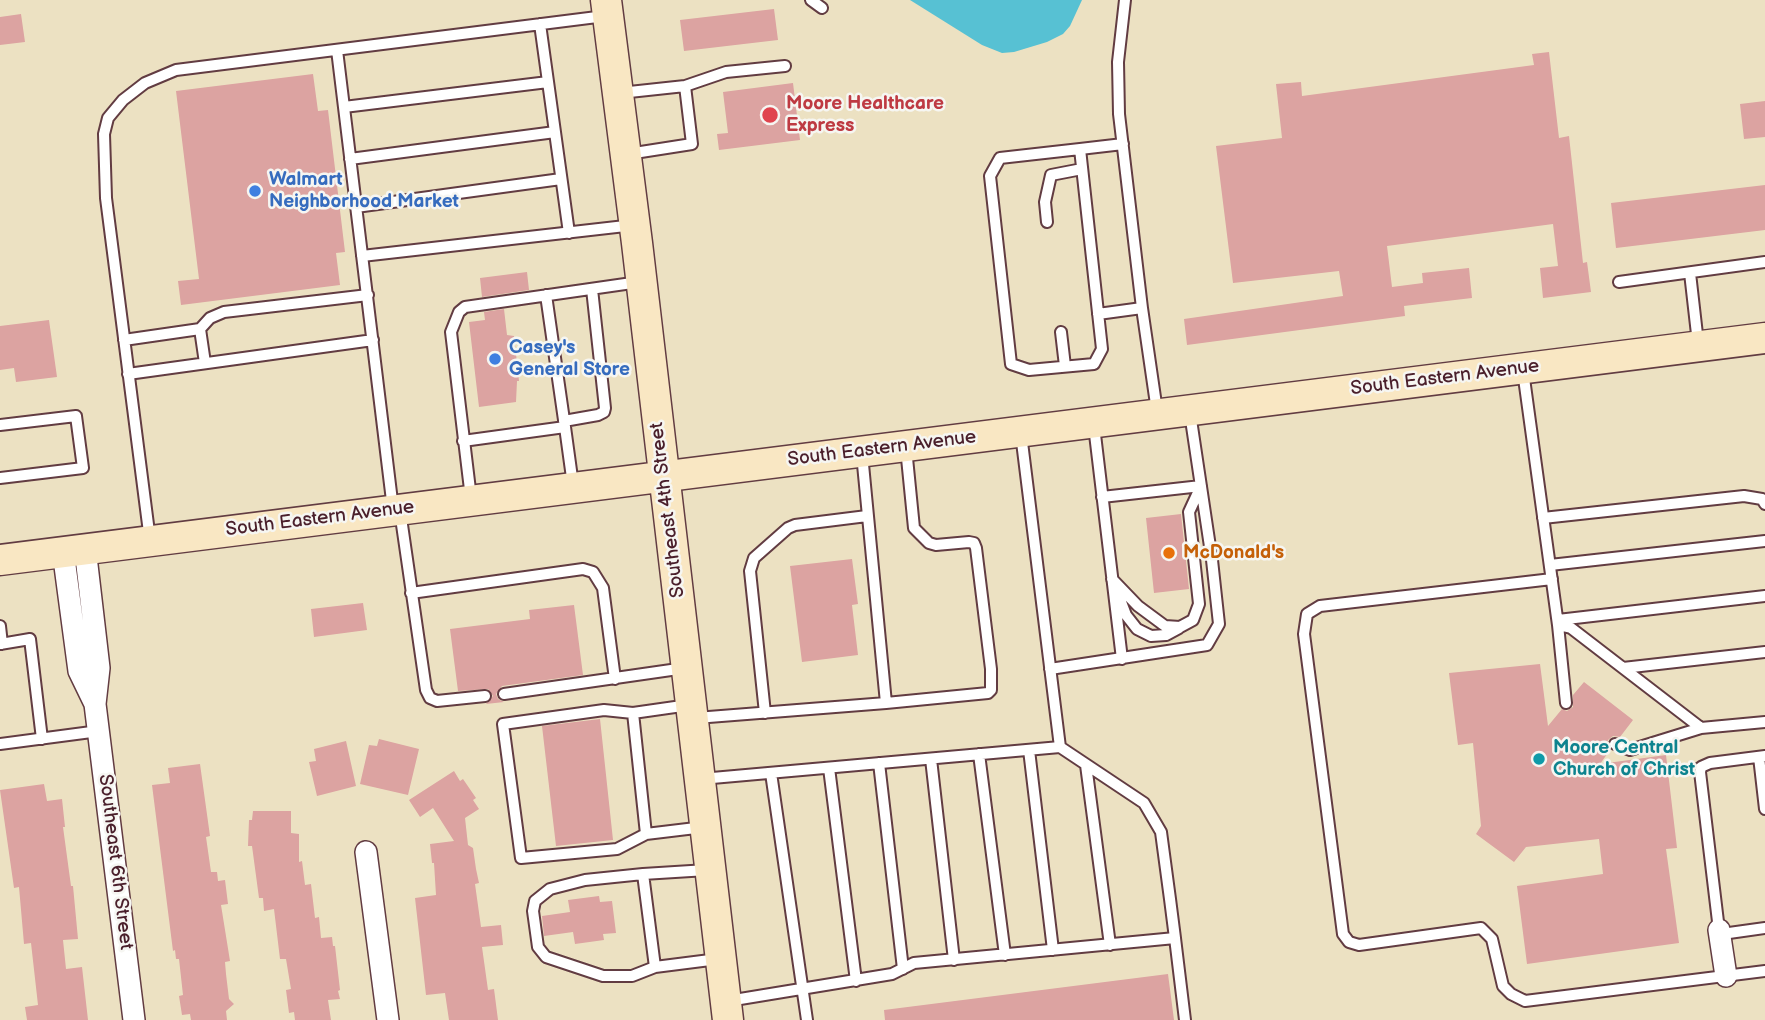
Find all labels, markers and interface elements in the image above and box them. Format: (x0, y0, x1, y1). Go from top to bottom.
place label: Moore Healthcare Express (786, 93, 944, 137)
marker: Moore Healthcare Express (760, 105, 780, 125)
place label: Walmart Neighborhood Market (269, 169, 459, 213)
marker: Walmart Neighborhood Market (247, 183, 263, 199)
place label: Casey's General Store (509, 337, 630, 381)
marker: Casey's General Store (487, 351, 503, 367)
street label: South Eastern Avenue (1349, 355, 1541, 401)
street label: Southeast 4th Street (646, 421, 690, 599)
street label: South Eastern Avenue (786, 426, 978, 472)
street label: South Eastern Avenue (224, 496, 416, 542)
place label: McDonald's (1183, 542, 1284, 564)
marker: McDonald's (1161, 545, 1177, 561)
place label: Moore Central Church of Christ (1553, 737, 1695, 781)
marker: Moore Central Church of Christ (1531, 751, 1547, 767)
street label: Southeast 6th Street (93, 773, 137, 951)

